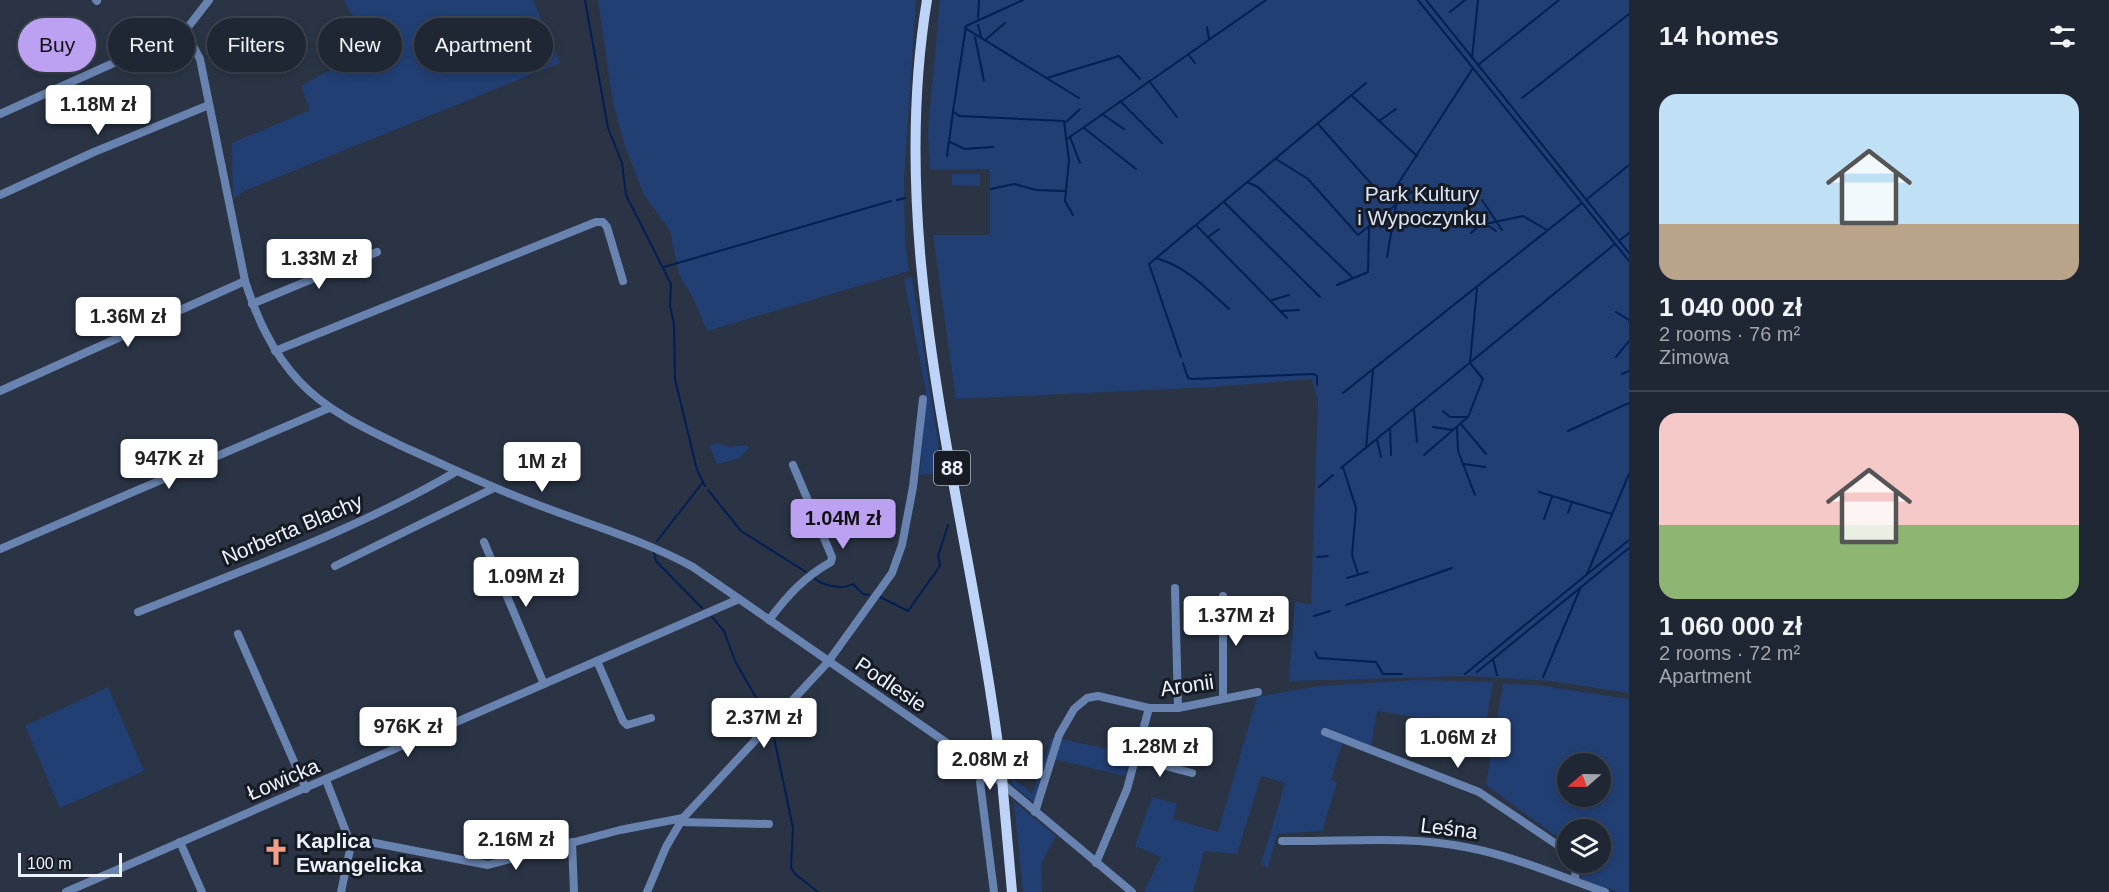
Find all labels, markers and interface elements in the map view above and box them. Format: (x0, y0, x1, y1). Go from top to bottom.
chip: Buy (18, 18, 96, 72)
chip: Rent (108, 18, 195, 72)
chip: Filters (207, 18, 306, 72)
chip: New (318, 18, 402, 72)
chip: Apartment (414, 18, 553, 72)
icon: filters (2046, 20, 2079, 53)
text: 14 homes (1659, 21, 1779, 51)
pin: 1.18M zł (36, 85, 160, 136)
text: 1.18M zł (60, 93, 136, 115)
icon: home (1815, 133, 1923, 241)
park label: Park Kultury i Wypoczynku (1357, 182, 1487, 229)
pin: 1.33M zł (257, 239, 381, 290)
text: 1.33M zł (281, 247, 357, 269)
text: 1 040 000 zł (1659, 292, 1802, 322)
pin: 1.36M zł (66, 297, 190, 348)
text: 1.36M zł (90, 305, 166, 327)
text: 2 rooms · 76 m² (1659, 323, 1800, 345)
text: Zimowa (1659, 346, 1729, 368)
pin: 947K zł (114, 439, 224, 490)
pin: 1M zł (500, 442, 584, 493)
text: 947K zł (135, 447, 203, 469)
text: 1M zł (518, 450, 566, 472)
road number: 88 (934, 451, 970, 485)
icon: home (1815, 452, 1923, 560)
street label: Norberta Blachy (218, 489, 366, 569)
pin: 1.04M zł (781, 499, 905, 550)
text: 1.04M zł (805, 507, 881, 529)
pin: 1.09M zł (464, 557, 588, 608)
text: 1.09M zł (488, 565, 564, 587)
pin: 1.37M zł (1174, 596, 1298, 647)
text: 1.37M zł (1198, 604, 1274, 626)
text: 1 060 000 zł (1659, 611, 1802, 641)
text: 2 rooms · 72 m² (1659, 642, 1800, 664)
street label: Podlesie (851, 652, 931, 716)
text: Apartment (1659, 665, 1751, 687)
street label: Aronii (1159, 670, 1215, 700)
pin: 2.37M zł (702, 698, 826, 749)
text: 2.37M zł (726, 706, 802, 728)
pin: 976K zł (353, 707, 463, 758)
text: 976K zł (374, 715, 442, 737)
pin: 1.06M zł (1396, 718, 1520, 769)
text: 1.06M zł (1420, 726, 1496, 748)
pin: 1.28M zł (1098, 727, 1222, 778)
text: 1.28M zł (1122, 735, 1198, 757)
pin: 2.08M zł (928, 740, 1052, 791)
text: 2.08M zł (952, 748, 1028, 770)
street label: Łowicka (244, 753, 323, 804)
north arrow (1557, 753, 1611, 807)
map controls (1557, 753, 1611, 873)
street label: Leśna (1419, 813, 1479, 843)
button: layers (1557, 819, 1611, 873)
pin: 2.16M zł (454, 820, 578, 871)
text: 2.16M zł (478, 828, 554, 850)
place label: Kaplica Ewangelicka (296, 829, 422, 876)
church icon: Kaplica Ewangelicka (261, 837, 291, 867)
scale bar (18, 850, 122, 878)
text: 100 m (27, 855, 71, 872)

